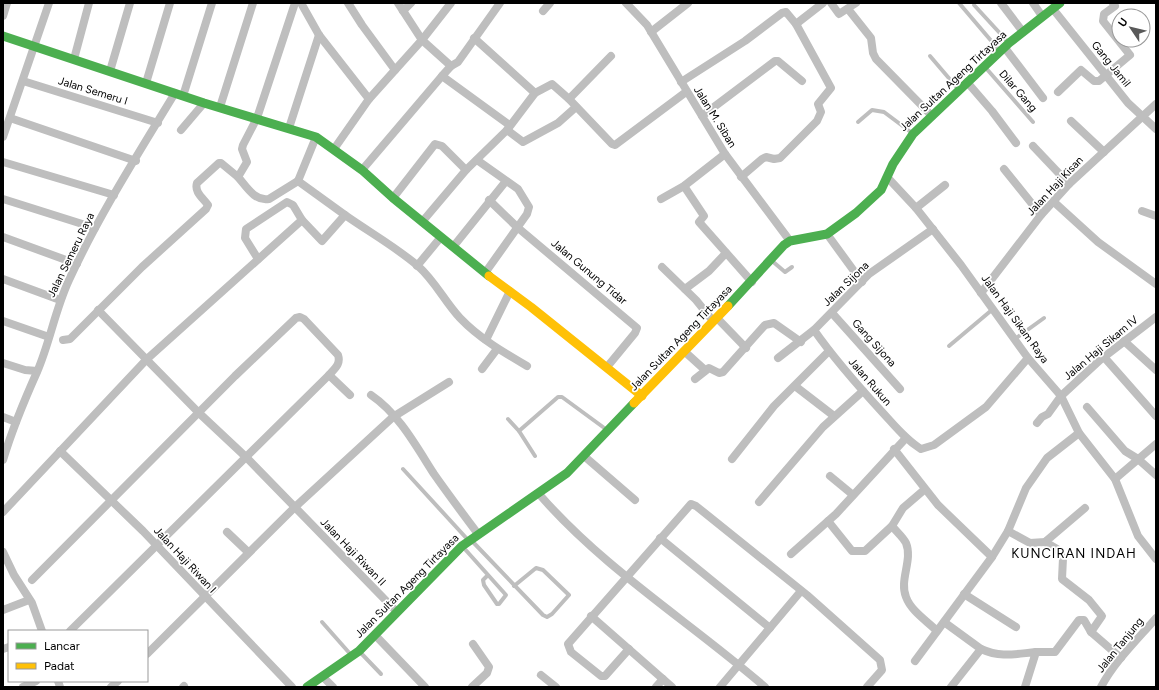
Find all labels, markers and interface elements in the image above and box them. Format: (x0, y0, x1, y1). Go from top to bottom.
north arrow (1111, 8, 1151, 48)
text: U (1116, 15, 1131, 29)
street label: Jalan Sultan Ageng Tirtayasa (897, 28, 1009, 134)
street label: Gang Jamil (1089, 39, 1133, 89)
street label: Dilar Gang (996, 67, 1040, 115)
street label: Jalan Semeru I (57, 74, 129, 108)
street label: Jalan M. Siban (691, 84, 739, 150)
street label: Jalan Haji Kisan (1024, 154, 1086, 218)
street label: Jalan Semeru Raya (45, 211, 97, 299)
street label: Jalan Gunung Tidar (549, 237, 630, 308)
street label: Jalan Sijona (820, 259, 872, 309)
street label: Jalan Haji Sikam Raya (979, 272, 1051, 366)
street label: Jalan Sultan Ageng Tirtayasa (627, 283, 735, 393)
street label: Jalan Haji Sikam IV (1061, 313, 1141, 383)
street label: Gang Sijona (849, 316, 899, 370)
street label: Jalan Rukun (846, 356, 894, 408)
street label: Jalan Haji Riwan II (318, 516, 388, 588)
street label: Jalan Haji Riwan I (151, 524, 219, 596)
street label: Jalan Sultan Ageng Tirtayasa (352, 531, 462, 641)
district label: KUNCIRAN INDAH (1011, 546, 1137, 561)
street label: Jalan Tanjung (1094, 615, 1146, 675)
legend (8, 630, 148, 682)
text: Lancar (44, 639, 80, 653)
text: Padat (44, 659, 75, 673)

